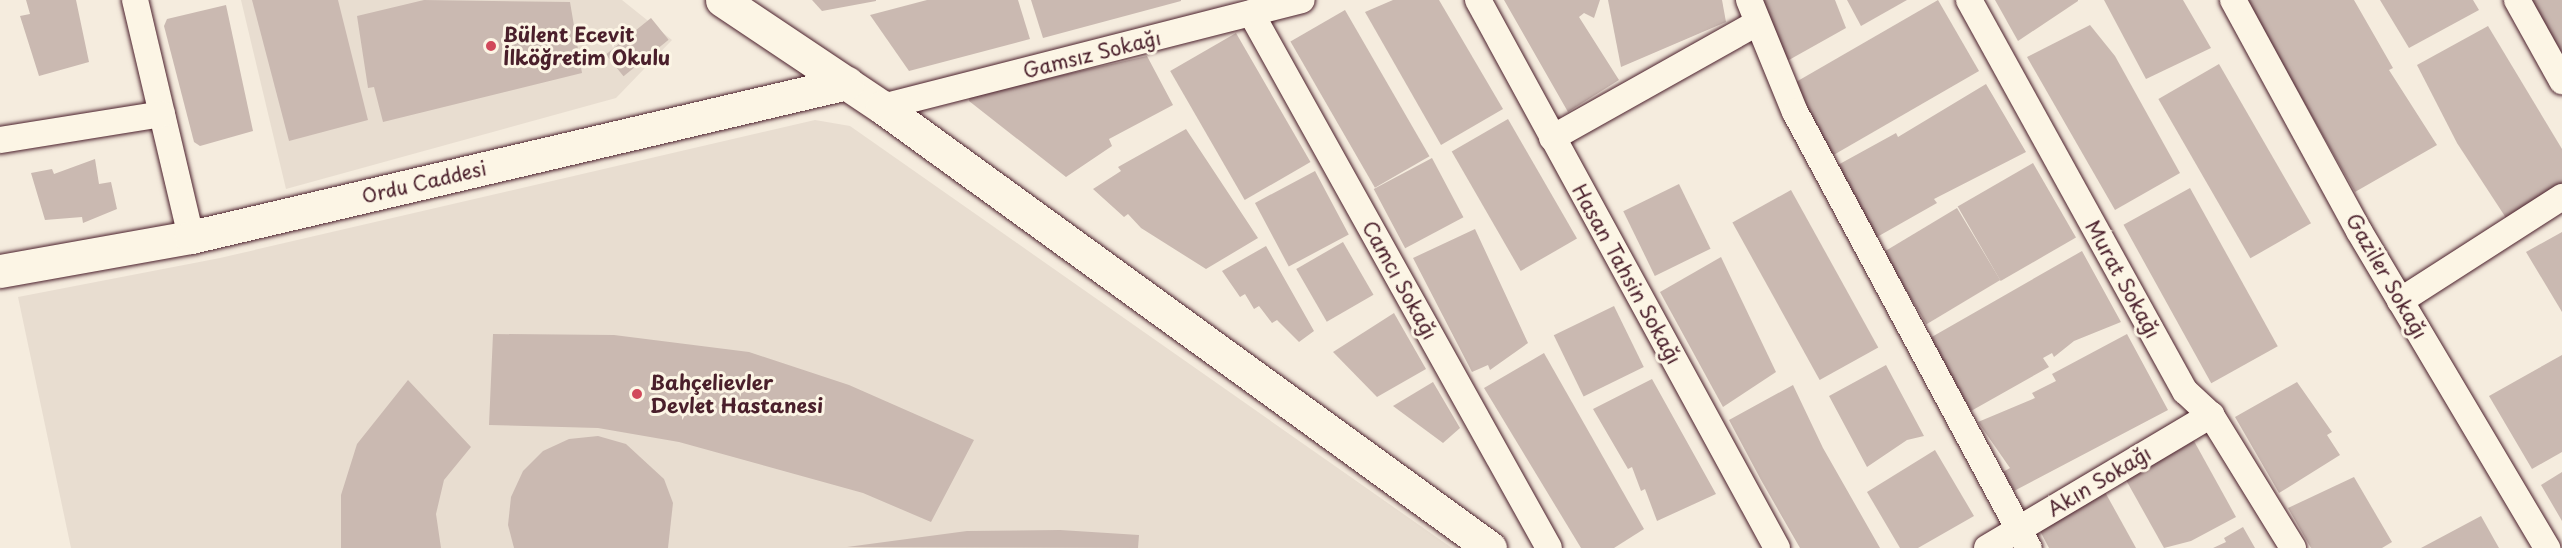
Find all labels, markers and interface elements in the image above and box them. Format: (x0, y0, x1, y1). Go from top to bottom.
place label: Bülent Ecevit İlköğretim Okulu (503, 22, 671, 69)
street label: Gamsız Sokağı (1020, 25, 1164, 83)
marker: Bülent Ecevit İlköğretim Okulu (484, 39, 498, 53)
street label: Ordu Caddesi (358, 156, 490, 208)
street label: Hasan Tahsin Sokağı (1568, 180, 1686, 368)
street label: Gaziler Sokağı (2341, 208, 2433, 344)
street label: Camcı Sokağı (1358, 216, 1442, 344)
street label: Murat Sokağı (2081, 216, 2165, 342)
place label: Bahçelievler Devlet Hastanesi (650, 371, 825, 418)
marker: Bahçelievler Devlet Hastanesi (628, 385, 646, 403)
street label: Akın Sokağı (2043, 441, 2155, 521)

